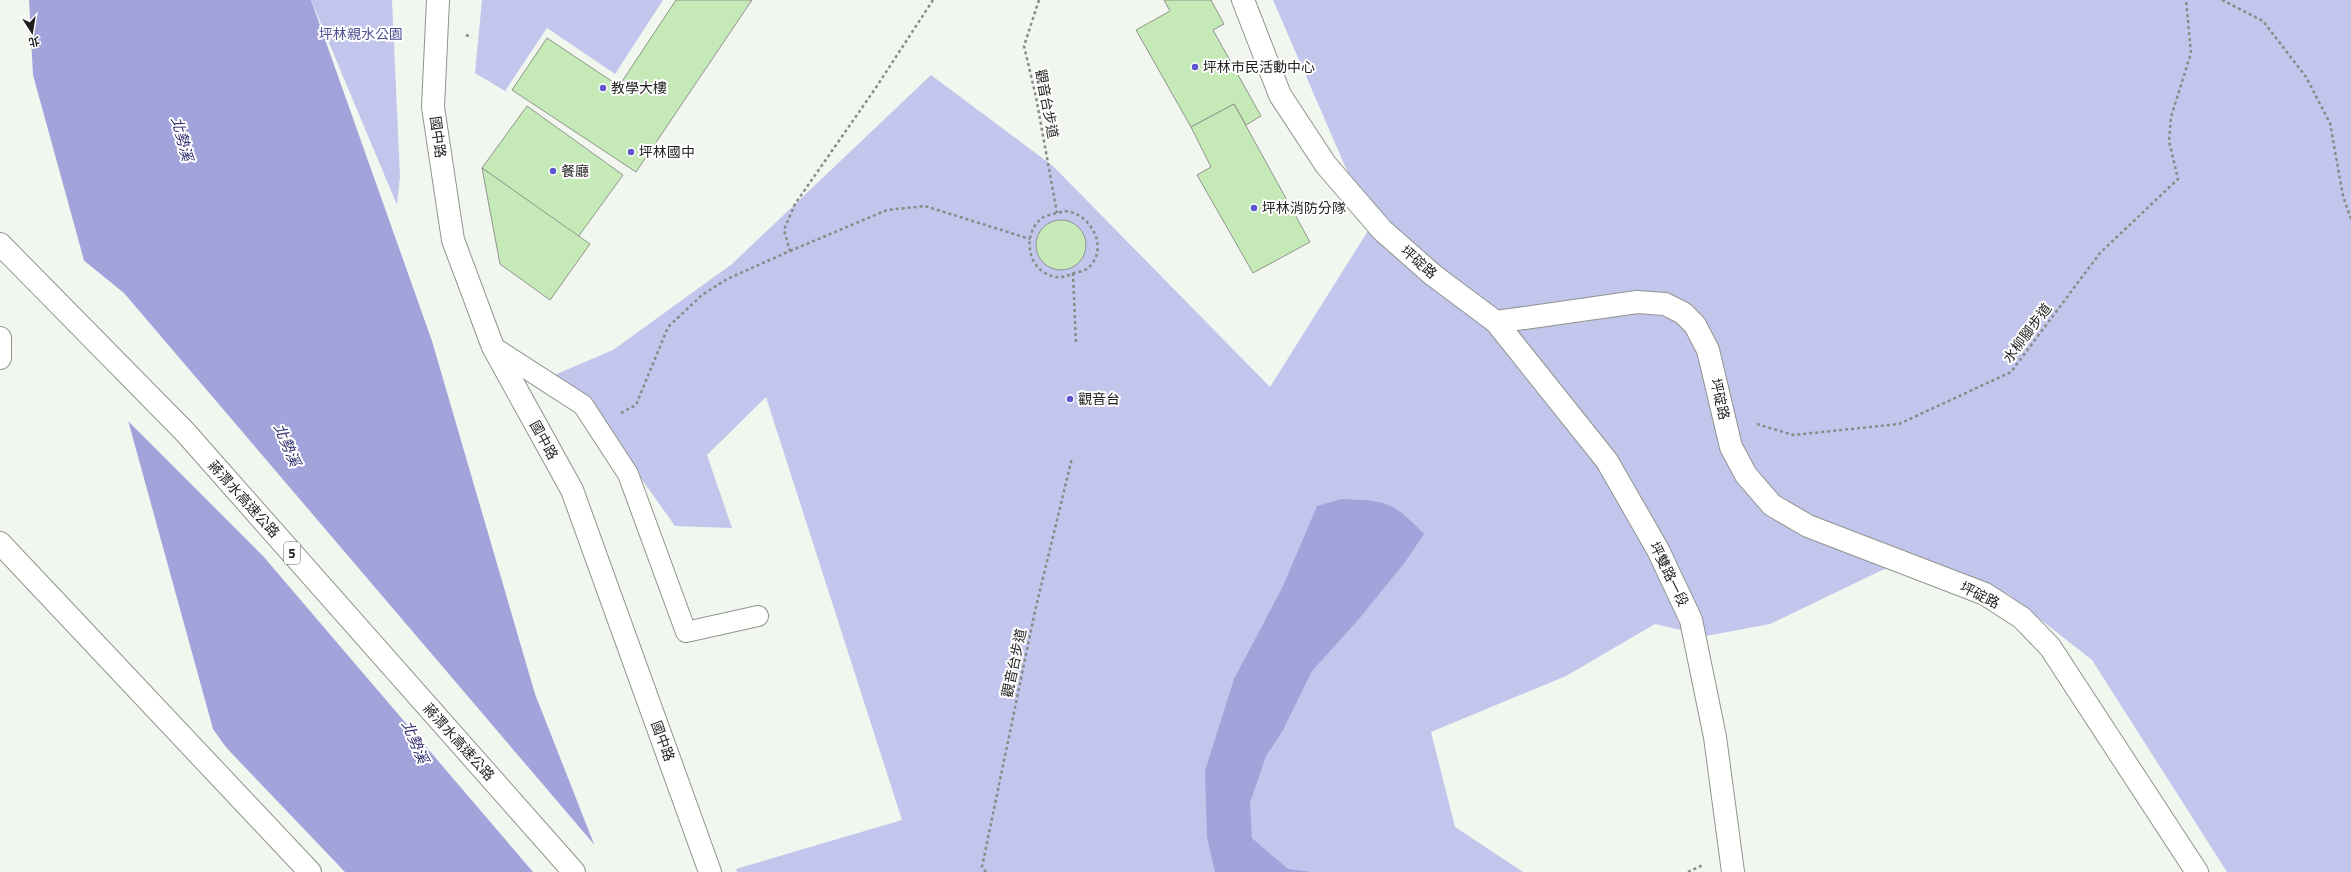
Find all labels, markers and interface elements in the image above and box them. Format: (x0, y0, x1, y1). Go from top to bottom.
north arrow (12, 12, 52, 52)
park label: 坪林親水公園 (319, 23, 403, 44)
text: 北 (27, 33, 41, 51)
place label: 坪林市民活動中心 (1203, 56, 1315, 77)
marker: 坪林市民活動中心 (1190, 62, 1200, 72)
street label: 觀音台步道 (1031, 68, 1064, 140)
place label: 教學大樓 (611, 77, 667, 98)
marker: 教學大樓 (598, 83, 608, 93)
water label: 北勢溪 (166, 114, 200, 166)
street label: 國中路 (425, 115, 452, 159)
place label: 坪林國中 (639, 141, 695, 162)
marker: 坪林國中 (626, 147, 636, 157)
place label: 餐廳 (561, 160, 589, 181)
marker: 餐廳 (548, 166, 558, 176)
place label: 坪林消防分隊 (1262, 197, 1346, 218)
marker: 坪林消防分隊 (1249, 203, 1259, 213)
street label: 坪碇路 (1397, 240, 1442, 283)
street label: 水柳腳步道 (1997, 298, 2056, 367)
street label: 坪碇路 (1706, 376, 1735, 422)
place label: 觀音台 (1078, 388, 1120, 409)
marker: 觀音台 (1065, 394, 1075, 404)
street label: 國中路 (525, 416, 564, 463)
water label: 北勢溪 (268, 420, 308, 472)
street label: 蔣渭水高速公路 (204, 455, 285, 542)
street label: 坪雙路一段 (1645, 538, 1694, 610)
road number: 5 (284, 542, 300, 564)
street label: 坪碇路 (1957, 576, 2004, 613)
street label: 觀音台步道 (996, 626, 1031, 699)
street label: 蔣渭水高速公路 (419, 698, 500, 785)
water label: 北勢溪 (396, 717, 436, 769)
street label: 國中路 (646, 718, 681, 764)

